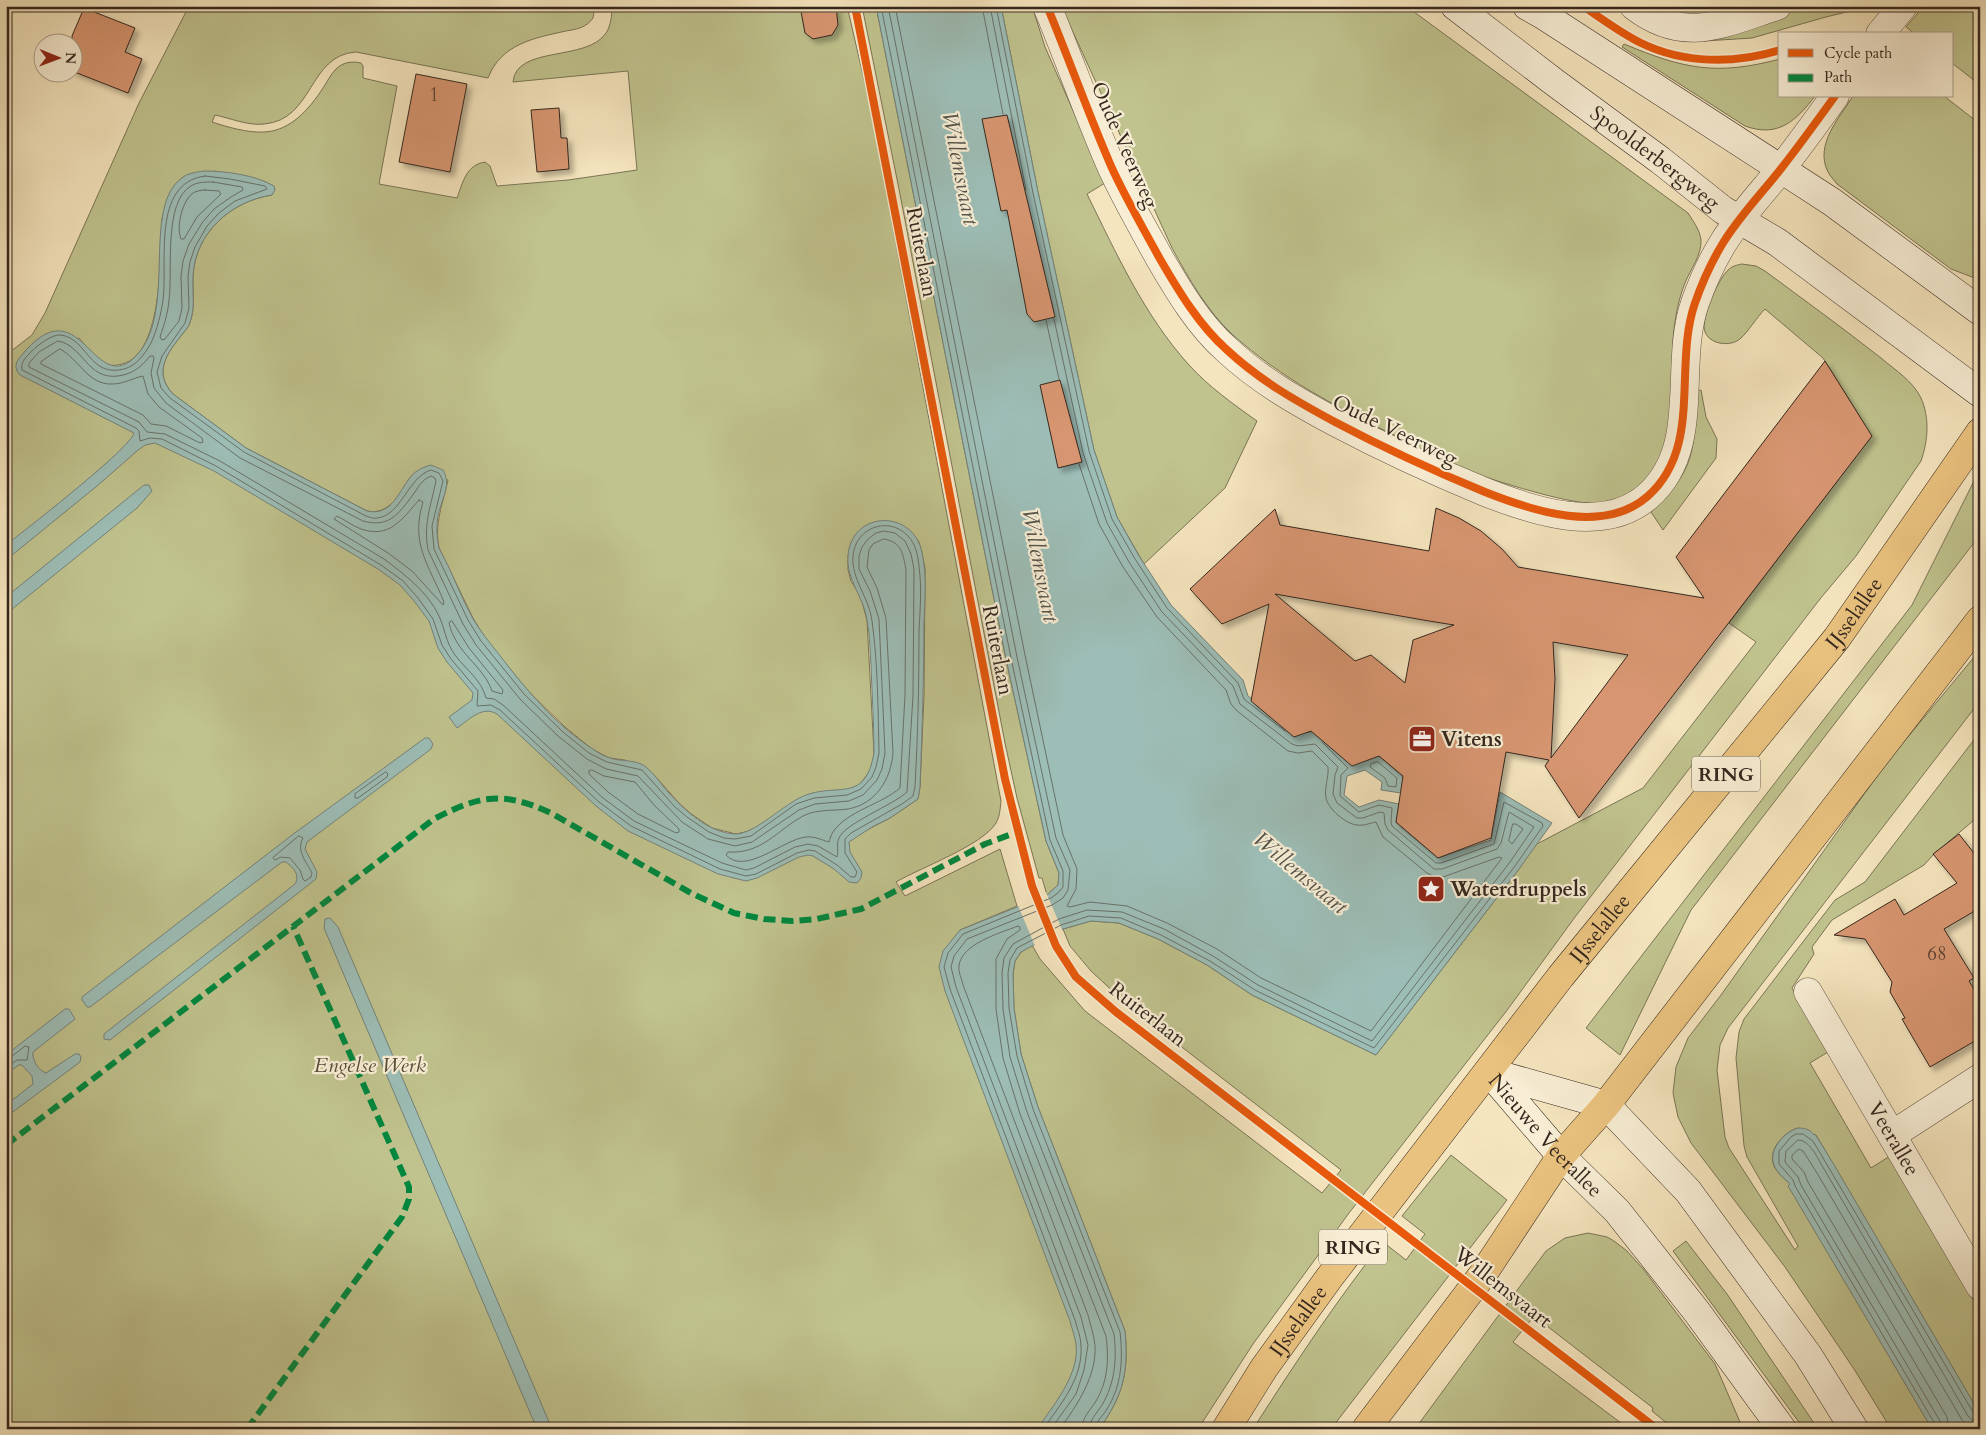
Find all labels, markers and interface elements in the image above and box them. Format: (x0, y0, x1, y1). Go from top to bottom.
north arrow (32, 32, 82, 82)
legend (1778, 32, 1954, 98)
text: Cycle path (1824, 43, 1893, 63)
text: N (61, 52, 80, 64)
text: Path (1824, 67, 1853, 87)
street label: Oude Veerweg (1084, 77, 1166, 214)
house number: 1 (429, 82, 439, 108)
street label: Spoolderbergweg (1584, 99, 1726, 217)
water label: Willemsvaart (934, 109, 986, 228)
street label: Ruiterlaan (899, 205, 944, 300)
street label: Oude Veerweg (1327, 388, 1463, 473)
water label: Willemsvaart (1014, 506, 1066, 625)
street label: IJsselallee (1819, 572, 1890, 656)
street label: Ruiterlaan (975, 603, 1020, 698)
office icon: Vitens (1407, 724, 1437, 754)
place label: Vitens (1441, 725, 1502, 754)
road number: RING (1692, 756, 1760, 792)
water label: Willemsvaart (1247, 824, 1355, 922)
place icon: Waterdruppels (1416, 874, 1446, 904)
place label: Waterdruppels (1449, 875, 1587, 904)
street label: IJsselallee (1563, 888, 1637, 970)
house number: 68 (1927, 941, 1947, 967)
street label: Ruiterlaan (1103, 975, 1193, 1054)
park label: Engelse Werk (314, 1051, 427, 1080)
street label: Nieuwe Veerallee (1482, 1067, 1609, 1204)
street label: Veerallee (1860, 1097, 1926, 1181)
road number: RING (1319, 1230, 1387, 1264)
street label: Willemsvaart (1447, 1239, 1558, 1335)
street label: IJsselallee (1263, 1279, 1334, 1363)

